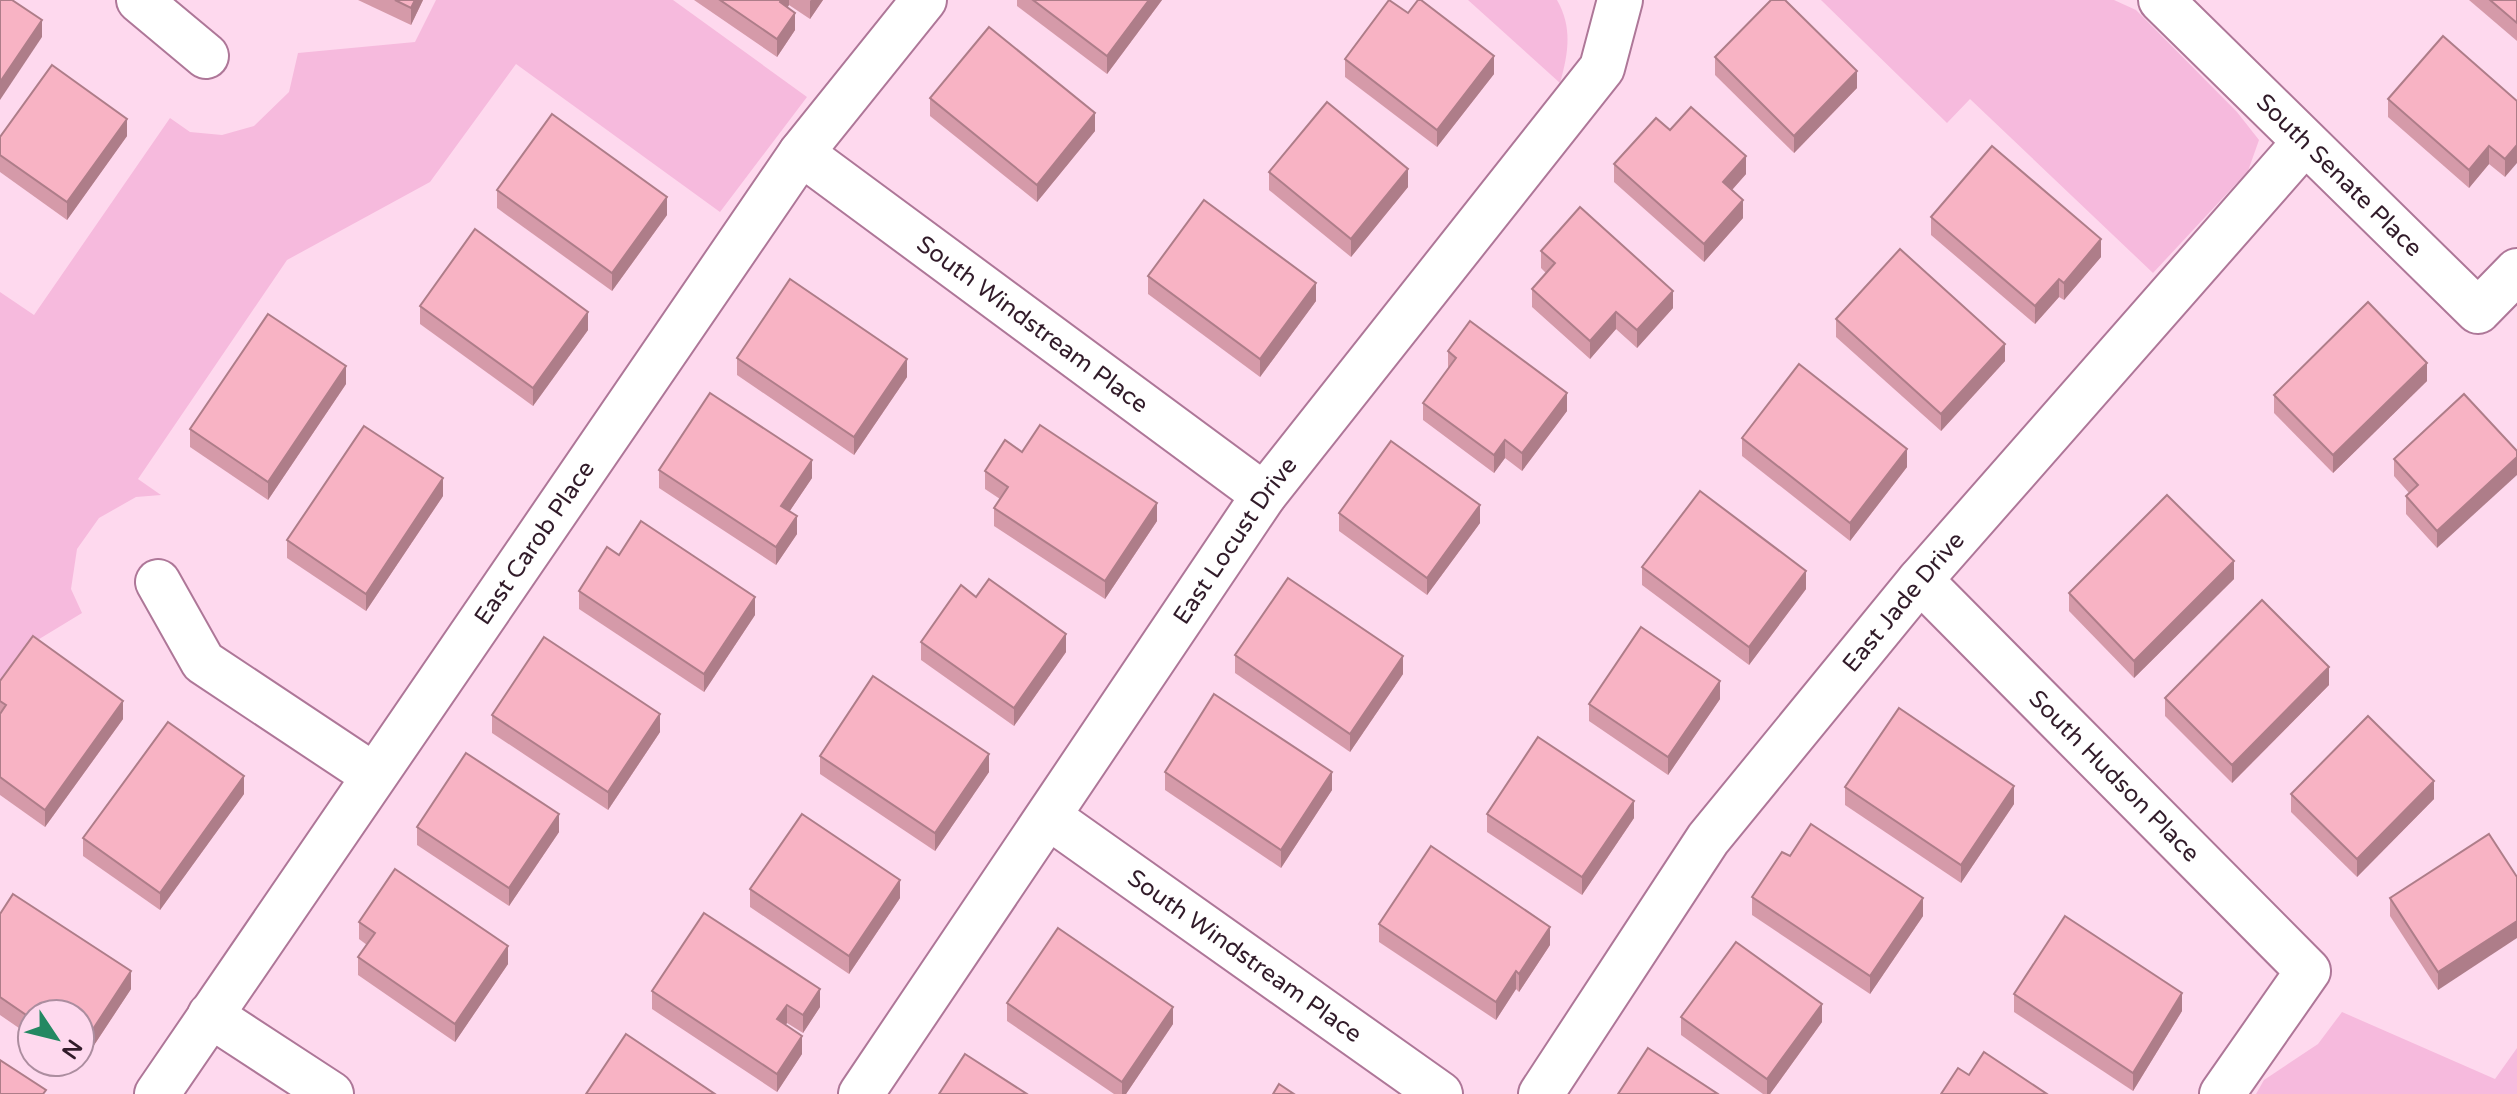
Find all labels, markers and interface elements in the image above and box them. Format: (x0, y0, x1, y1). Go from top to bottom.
street label: South Senate Place (2250, 88, 2428, 263)
street label: South Windstream Place (911, 230, 1154, 419)
street label: East Locust Drive (1167, 451, 1304, 630)
street label: East Carob Place (468, 455, 601, 631)
street label: East Jade Drive (1837, 526, 1971, 678)
street label: South Hudson Place (2023, 684, 2205, 868)
street label: South Windstream Place (1122, 863, 1367, 1049)
north arrow (16, 998, 96, 1078)
text: N (56, 1034, 87, 1064)

